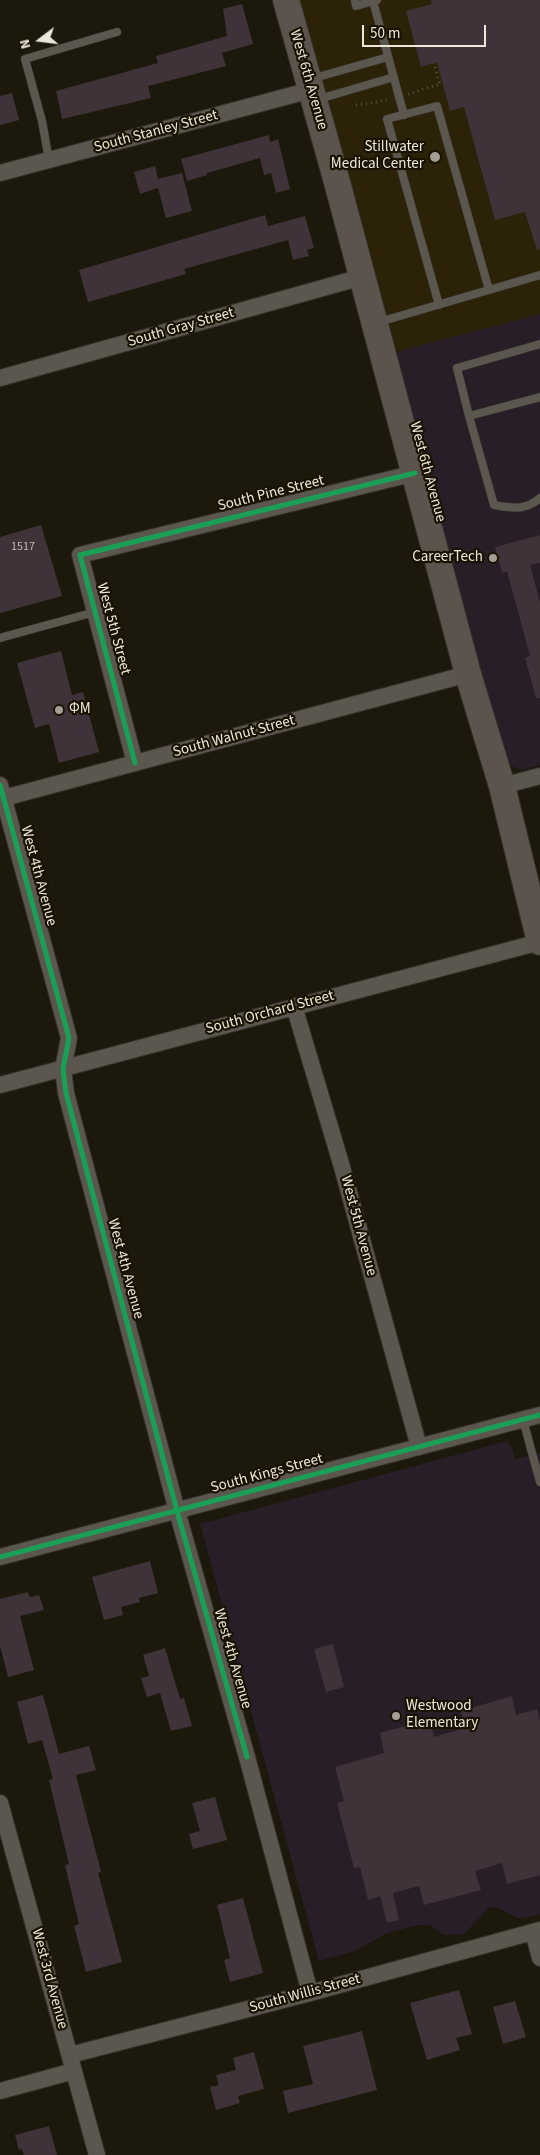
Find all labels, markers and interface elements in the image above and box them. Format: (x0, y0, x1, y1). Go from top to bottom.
north arrow (15, 15, 65, 65)
scale bar (365, 15, 489, 47)
text: 50 m (370, 23, 400, 44)
street label: West 6th Avenue (285, 28, 331, 132)
text: N (15, 37, 36, 51)
street label: South Stanley Street (92, 107, 220, 157)
place label: Stillwater Medical Center (331, 139, 424, 174)
marker: Stillwater Medical Center (428, 150, 442, 164)
street label: South Gray Street (126, 304, 236, 352)
street label: West 6th Avenue (405, 420, 449, 524)
street label: South Pine Street (216, 472, 326, 516)
house number: 1517 (11, 540, 35, 554)
place label: CareerTech (412, 549, 483, 567)
marker: CareerTech (487, 552, 499, 564)
street label: West 5th Street (92, 581, 134, 677)
place label: ΦΜ (69, 701, 91, 719)
marker: ΦΜ (53, 704, 65, 716)
street label: South Walnut Street (171, 712, 297, 762)
street label: West 4th Avenue (16, 824, 60, 928)
street label: South Orchard Street (204, 987, 336, 1039)
street label: West 5th Avenue (336, 1174, 380, 1278)
street label: West 4th Avenue (103, 1217, 147, 1321)
street label: South Kings Street (209, 1450, 325, 1498)
street label: West 4th Avenue (209, 1607, 255, 1711)
place label: Westwood Elementary (406, 1698, 478, 1733)
marker: Westwood Elementary (390, 1710, 402, 1722)
street label: West 3rd Avenue (27, 1927, 71, 2031)
street label: South Willis Street (248, 1971, 362, 2017)

